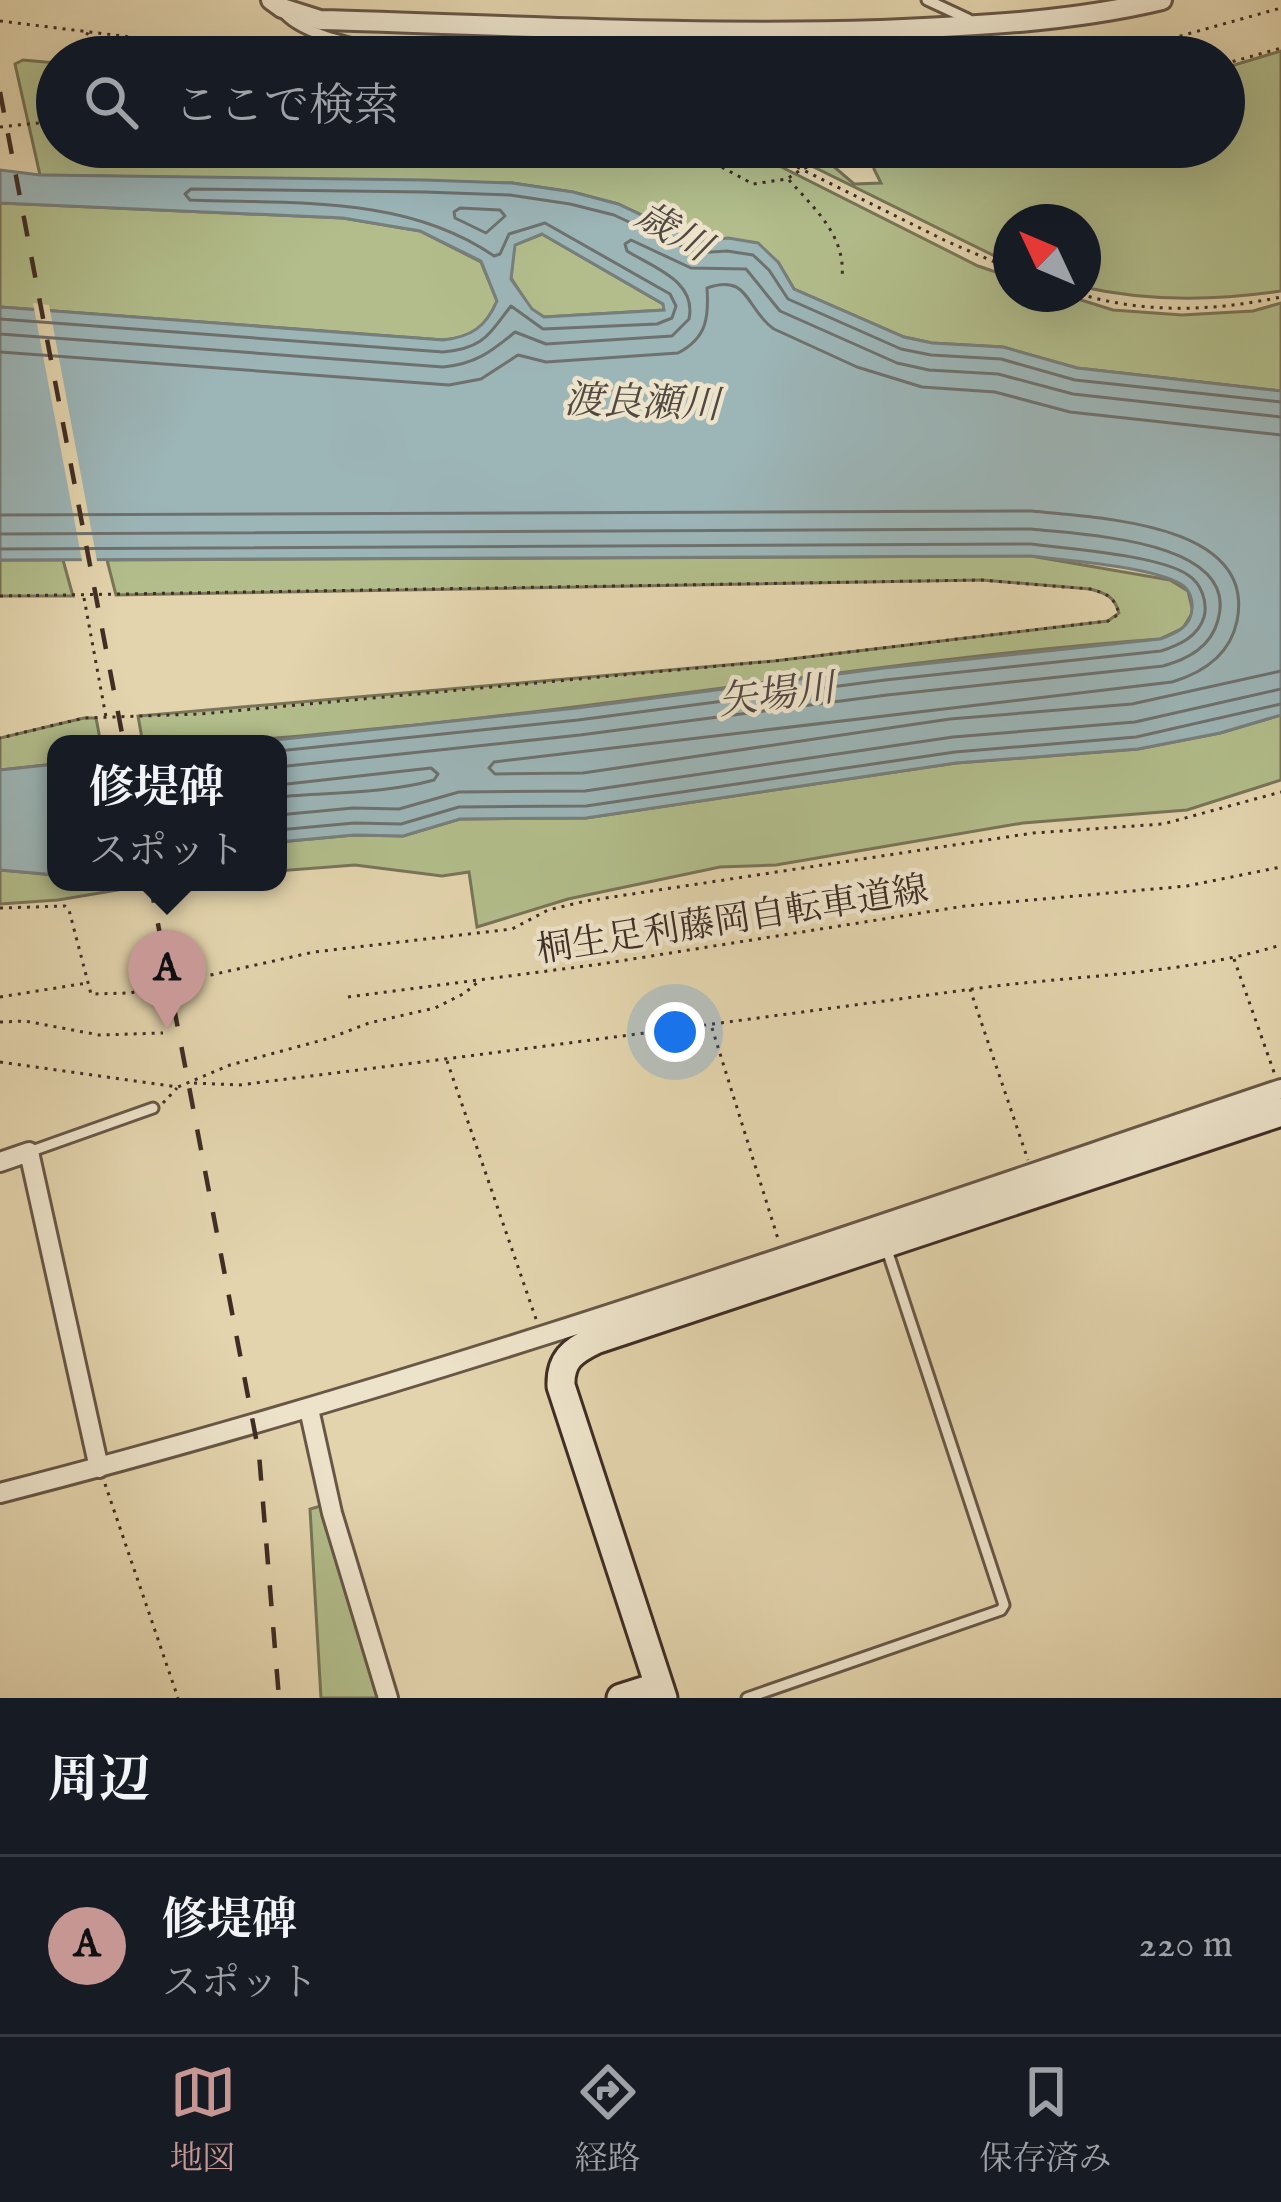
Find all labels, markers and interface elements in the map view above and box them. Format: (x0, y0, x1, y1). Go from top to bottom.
search box (36, 36, 1245, 168)
icon: search (78, 69, 144, 135)
text: ここで検索 (174, 79, 399, 136)
water label: 歳川 (626, 192, 722, 276)
north arrow (993, 204, 1101, 312)
water label: 渡良瀬川 (563, 377, 725, 432)
water label: 矢場川 (715, 665, 841, 728)
popup (47, 735, 287, 891)
text: 修堤碑 (89, 761, 224, 818)
text: スポット (89, 828, 245, 877)
street label: 桐生足利藤岡自転車道線 (533, 867, 932, 975)
pin: A (128, 930, 206, 1029)
your location (645, 1002, 705, 1062)
text: 周辺 (48, 1750, 150, 1815)
text: 修堤碑 (162, 1893, 297, 1950)
text: A (74, 1921, 100, 1970)
text: 220 m (1139, 1921, 1233, 1970)
text: スポット (162, 1960, 318, 2009)
tab: 地図 (170, 2059, 236, 2181)
tab: 経路 (575, 2059, 641, 2181)
tab: 保存済み (980, 2059, 1112, 2181)

